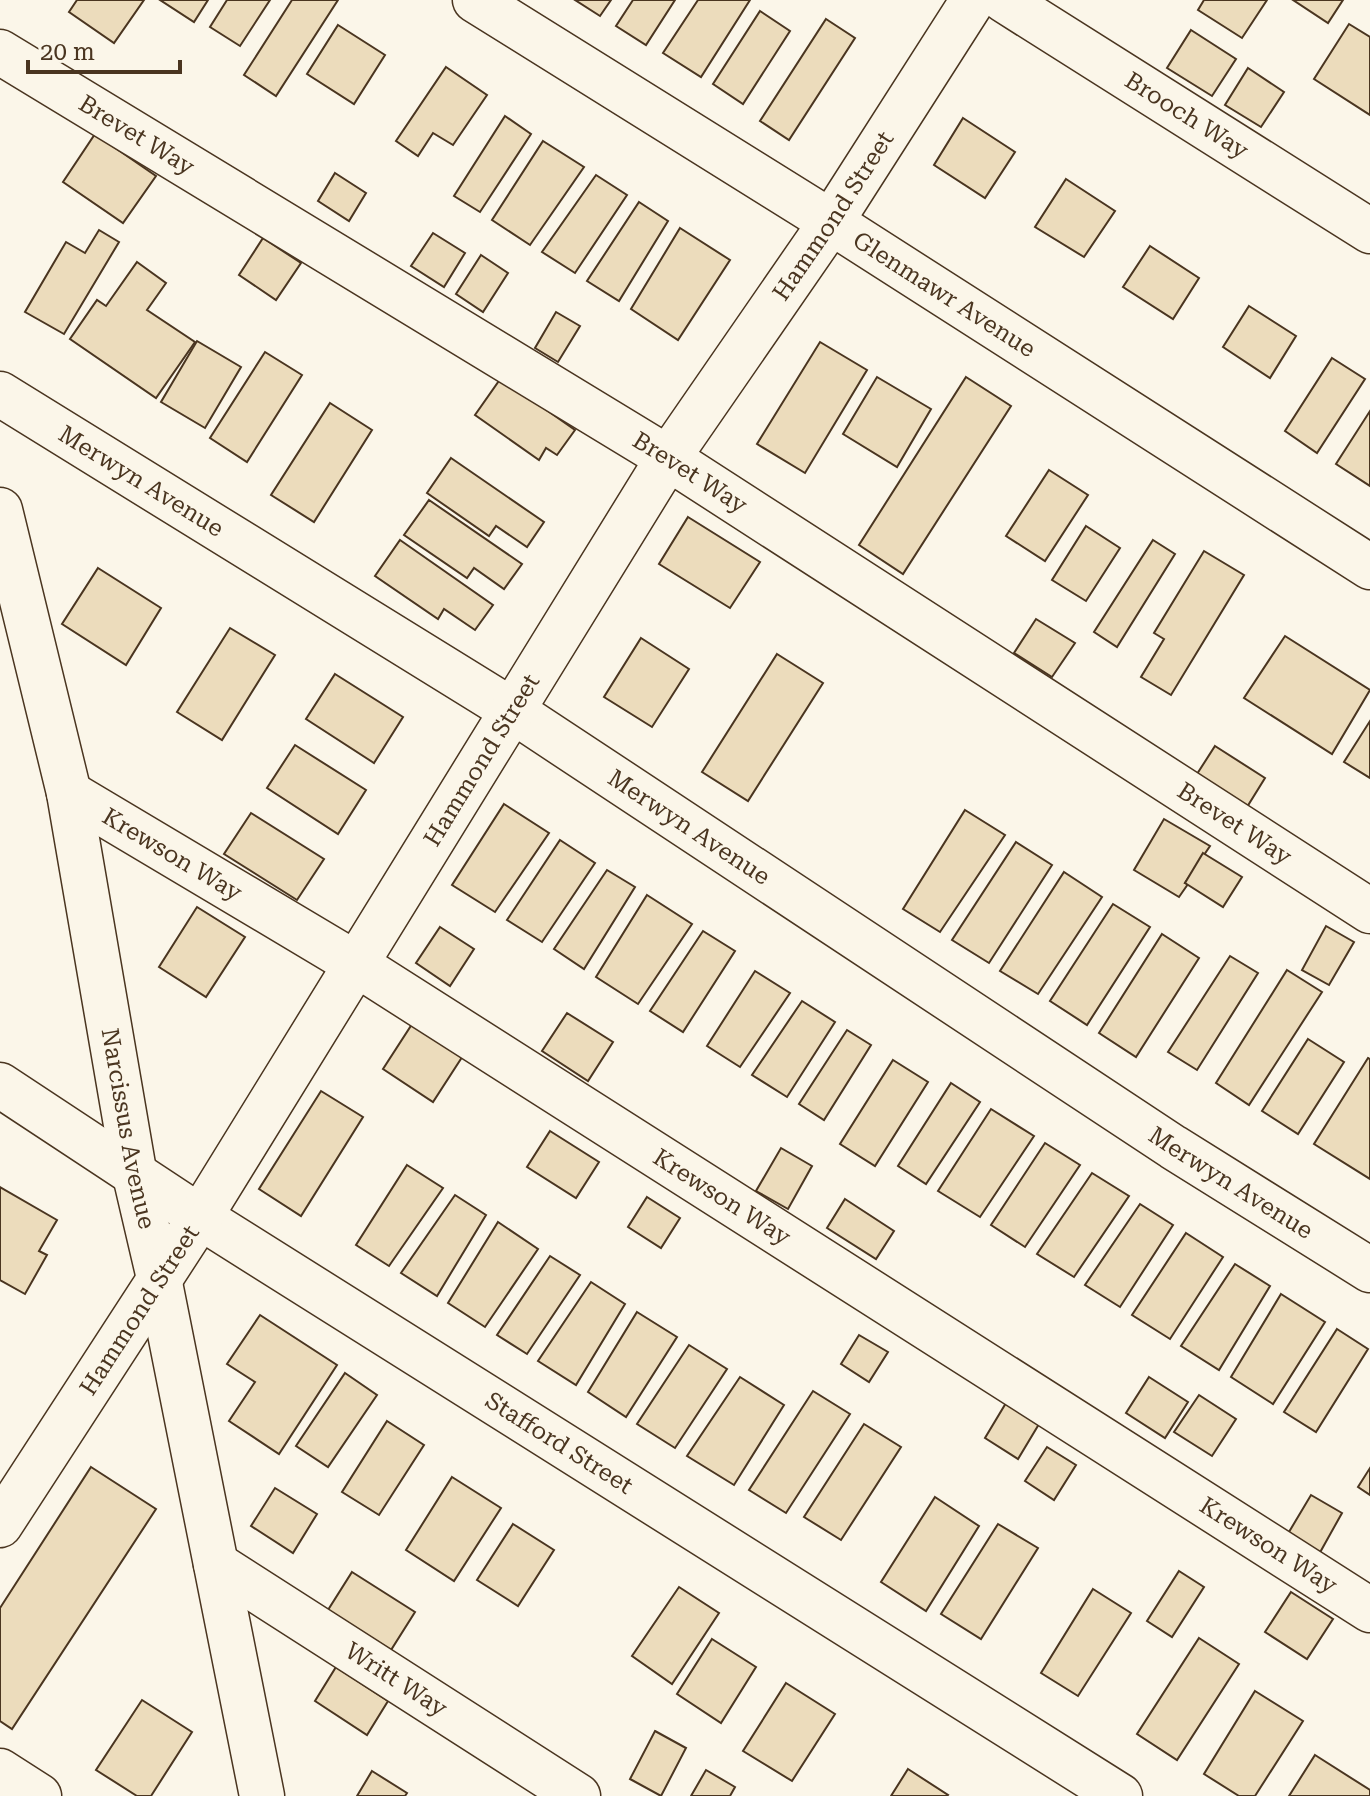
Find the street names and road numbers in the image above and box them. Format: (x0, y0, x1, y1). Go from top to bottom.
street label: Brooch Way (1120, 66, 1254, 165)
street label: Brevet Way (74, 89, 200, 181)
street label: Hammond Street (767, 126, 899, 306)
street label: Glenmawr Avenue (848, 226, 1041, 363)
street label: Merwyn Avenue (54, 420, 229, 543)
street label: Brevet Way (628, 426, 753, 520)
street label: Hammond Street (418, 669, 545, 851)
street label: Merwyn Avenue (603, 764, 775, 891)
street label: Brevet Way (1172, 777, 1298, 871)
street label: Krewson Way (97, 802, 248, 907)
street label: Narcissus Avenue (96, 1026, 161, 1232)
street label: Merwyn Avenue (1143, 1121, 1318, 1245)
street label: Krewson Way (648, 1143, 797, 1252)
street label: Hammond Street (74, 1220, 205, 1401)
street label: Stafford Street (480, 1386, 638, 1500)
street label: Krewson Way (1195, 1491, 1343, 1600)
street label: Writt Way (340, 1637, 453, 1723)

